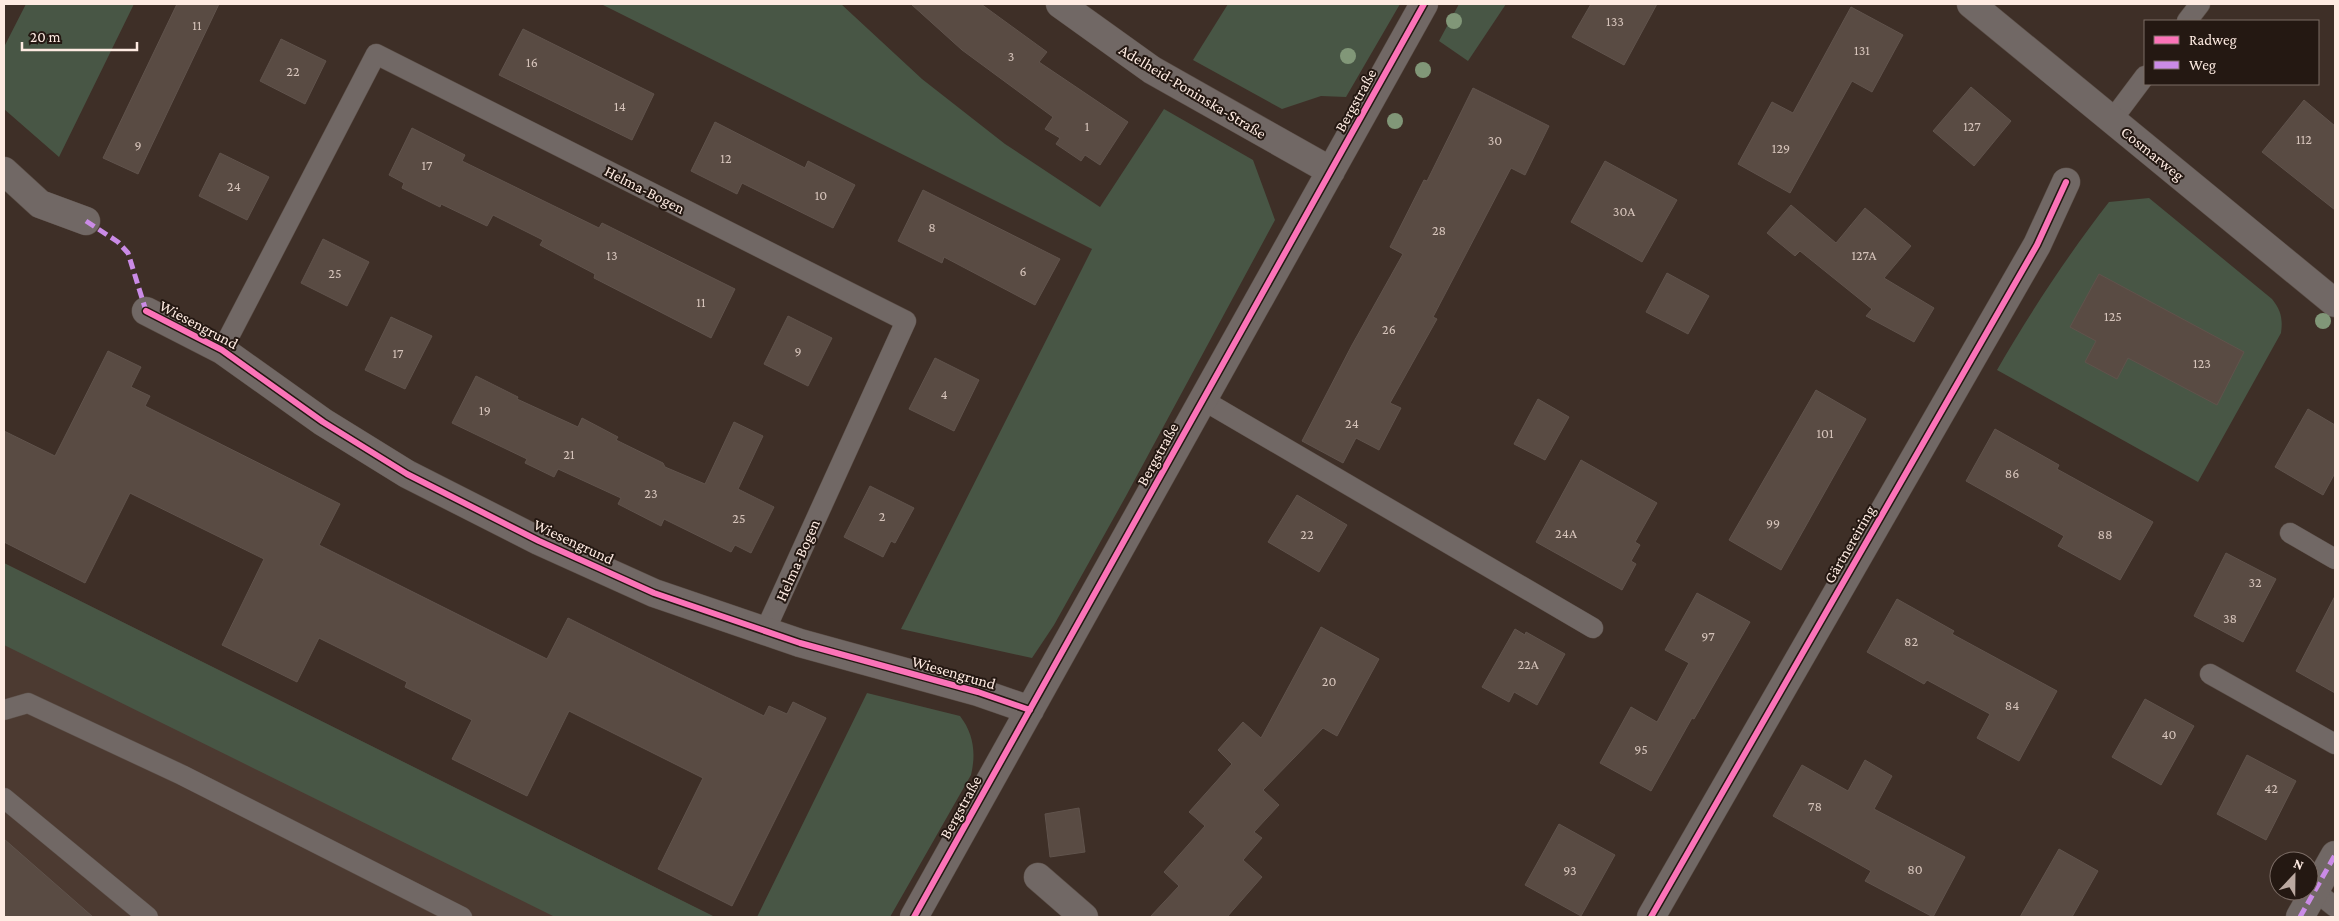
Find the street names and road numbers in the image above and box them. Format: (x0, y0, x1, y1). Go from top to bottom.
street label: Adelheid-Poninska-Straße (1116, 41, 1269, 142)
street label: Bergstraße (1331, 66, 1381, 135)
street label: Cosmarweg (2117, 123, 2188, 185)
street label: Helma-Bogen (601, 162, 688, 218)
street label: Wiesengrund (156, 297, 241, 353)
street label: Bergstraße (1133, 420, 1183, 489)
street label: Gärtnereiring (1820, 502, 1880, 587)
street label: Wiesengrund (531, 515, 617, 569)
street label: Helma-Bogen (772, 516, 824, 604)
street label: Wiesengrund (910, 652, 998, 694)
street label: Bergstraße (936, 773, 986, 842)

